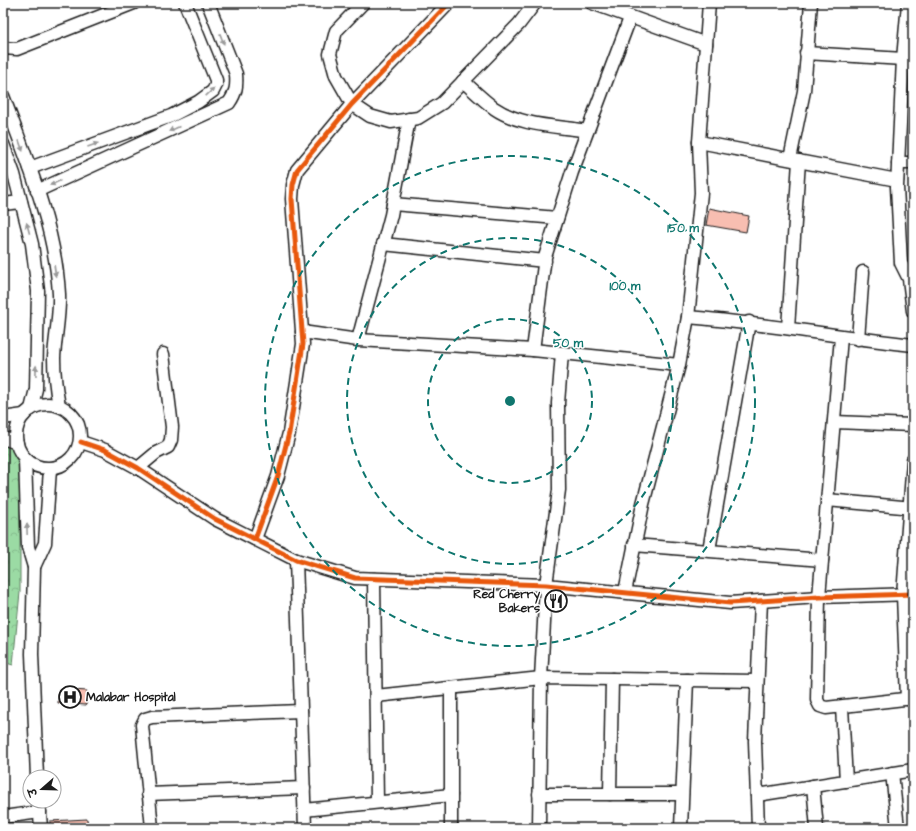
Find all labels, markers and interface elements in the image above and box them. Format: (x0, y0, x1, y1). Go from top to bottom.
one-way arrow (219, 34, 225, 45)
one-way arrow (205, 87, 215, 97)
one-way arrow (168, 126, 179, 132)
one-way arrow (19, 140, 25, 152)
one-way arrow (87, 142, 99, 148)
one-way arrow (49, 180, 61, 186)
text: 150 m (667, 220, 700, 237)
one-way arrow (25, 222, 31, 234)
one-way arrow (52, 265, 59, 277)
text: 100 m (610, 278, 641, 295)
text: 50 m (553, 335, 584, 352)
one-way arrow (33, 364, 39, 377)
centre of rings (503, 394, 517, 408)
one-way arrow (24, 523, 31, 535)
place label: Red Cherry Bakers (473, 586, 540, 617)
restaurant icon: Red Cherry Bakers (543, 588, 569, 614)
hospital icon: Malabar Hospital (57, 684, 83, 710)
place label: Malabar Hospital (86, 689, 176, 707)
north arrow (22, 769, 62, 809)
text: उ (24, 785, 42, 799)

